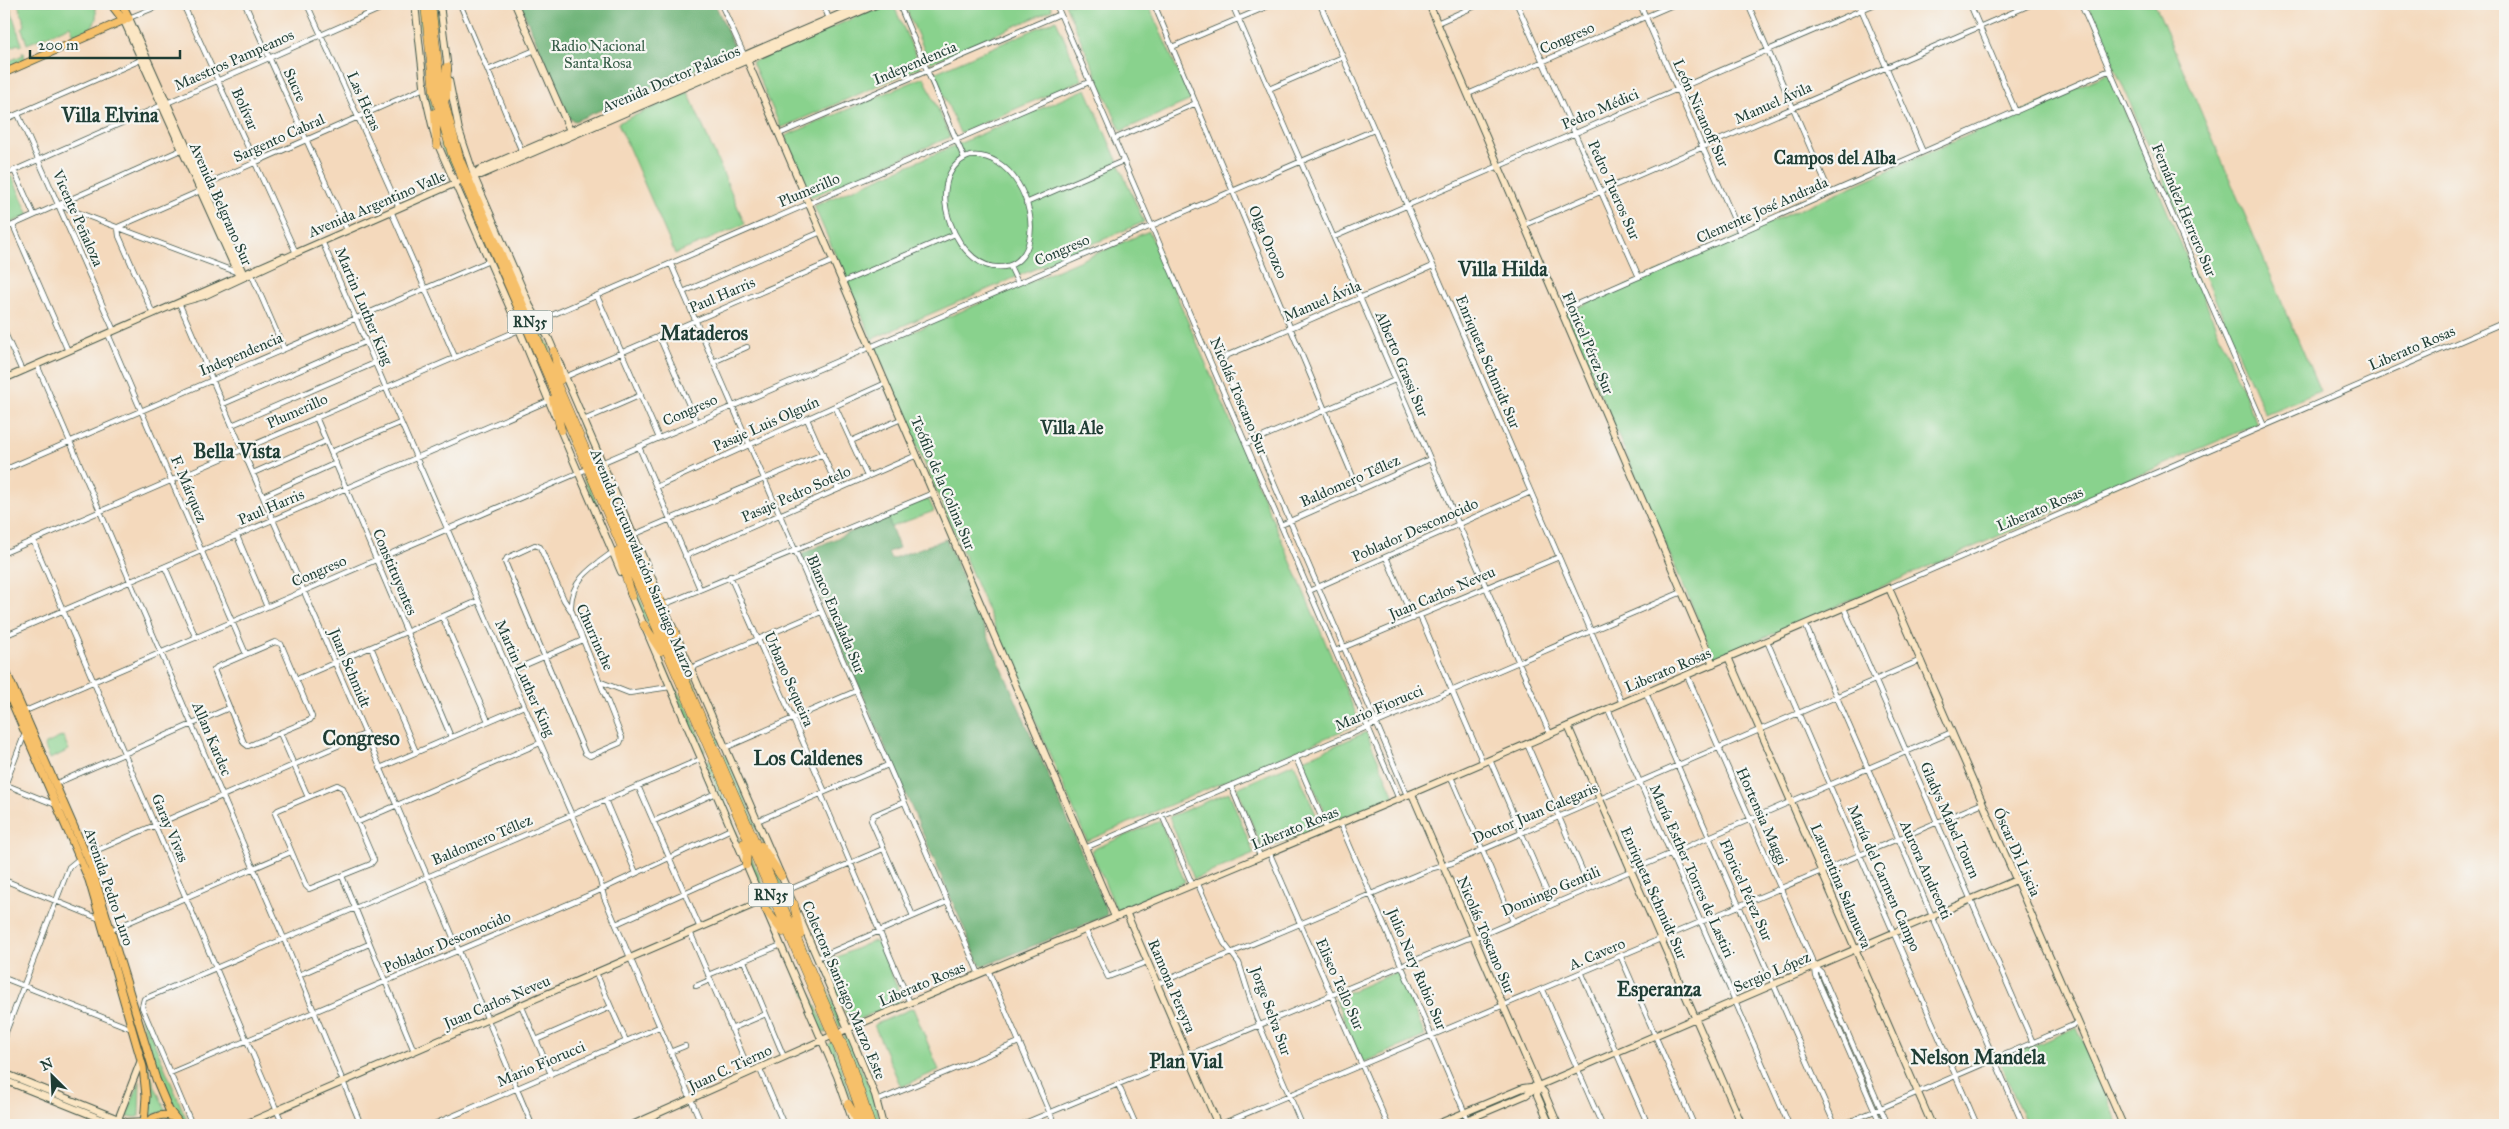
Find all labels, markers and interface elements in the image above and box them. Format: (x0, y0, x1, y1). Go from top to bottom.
street label: Congreso (1537, 18, 1597, 58)
street label: Maestros Pampeanos (171, 25, 297, 95)
scale bar (30, 28, 180, 60)
text: 200 m (38, 36, 79, 54)
park label: Radio Nacional Santa Rosa (551, 37, 646, 72)
street label: Independencia (871, 37, 960, 89)
street label: Avenida Doctor Palacios (598, 42, 743, 117)
street label: León Nicanoff Sur (1669, 56, 1733, 170)
street label: Sucre (280, 65, 310, 105)
street label: Las Heras (343, 69, 385, 133)
street label: Manuel Ávila (1731, 77, 1815, 128)
street label: Bolívar (228, 85, 262, 133)
street label: Pedro Médici (1559, 85, 1641, 133)
district label: Villa Elvina (61, 103, 159, 127)
street label: Sargento Cabral (231, 109, 328, 166)
street label: Pedro Tueros Sur (1584, 138, 1644, 243)
street label: Avenida Belgrano Sur (185, 139, 256, 269)
street label: Fernández Herrero Sur (2148, 141, 2220, 280)
district label: Campos del Alba (1774, 147, 1897, 170)
street label: Vicente Peñaloza (48, 166, 108, 270)
street label: Avenida Argentino Valle (305, 167, 448, 241)
street label: Plumerillo (776, 169, 843, 211)
street label: Clemente José Andrada (1693, 173, 1832, 248)
street label: Olga Orozco (1245, 203, 1292, 282)
street label: Congreso (1032, 230, 1092, 270)
street label: Martin Luther King (331, 245, 397, 368)
district label: Villa Hilda (1457, 257, 1548, 281)
street label: Paul Harris (686, 273, 758, 317)
street label: Manuel Ávila (1280, 275, 1364, 325)
street label: Floricel Pérez Sur (1558, 289, 1618, 397)
street label: Enriqueta Schmidt Sur (1451, 293, 1524, 432)
street label: Alberto Grassi Sur (1371, 308, 1433, 420)
road number: RN35 (508, 311, 552, 334)
district label: Mataderos (660, 321, 749, 345)
street label: Liberato Rosas (2366, 322, 2458, 374)
street label: Independencia (197, 328, 286, 380)
street label: Nicolás Toscano Sur (1206, 335, 1272, 458)
street label: Plumerillo (264, 389, 331, 432)
street label: Congreso (660, 390, 720, 430)
street label: Pasaje Luis Olguín (710, 393, 822, 455)
street label: Teófilo de la Colina Sur (907, 414, 979, 553)
district label: Villa Ale (1039, 417, 1104, 439)
district label: Bella Vista (193, 439, 281, 463)
street label: Avenida Circunvalación Santiago Marzo (586, 445, 700, 680)
street label: Baldomero Téllez (1297, 451, 1403, 511)
street label: F. Márquez (166, 453, 211, 526)
street label: Pasaje Pedro Sotelo (739, 462, 854, 526)
street label: Liberato Rosas (1994, 483, 2086, 535)
street label: Paul Harris (235, 485, 307, 529)
street label: Poblador Desconocido (1349, 494, 1481, 566)
street label: Constituyentes (369, 526, 421, 618)
street label: Congreso (289, 551, 349, 591)
street label: Blanco Encalada Sur (803, 552, 869, 676)
street label: Juan Carlos Neveu (1384, 562, 1498, 625)
street label: Churrinche (572, 601, 618, 673)
street label: Martin Luther King (491, 617, 559, 740)
street label: Juan Schmidt (324, 624, 375, 711)
street label: Urbano Sequeira (759, 629, 818, 730)
street label: Liberato Rosas (1622, 644, 1714, 696)
street label: Mario Fiorucci (1332, 681, 1426, 735)
street label: Allan Kardec (188, 698, 236, 779)
district label: Congreso (322, 726, 400, 751)
district label: Los Caldenes (754, 746, 863, 770)
street label: Gladys Mabel Tourn (1916, 759, 1984, 881)
street label: Hortensia Maggi (1732, 764, 1792, 868)
street label: Doctor Juan Calegaris (1470, 778, 1601, 848)
street label: María Esther Torres de Lastiri (1646, 782, 1738, 960)
street label: Garay Vivas (148, 791, 192, 865)
street label: Liberato Rosas (1249, 802, 1341, 854)
street label: María del Carmen Campo (1843, 802, 1925, 955)
street label: Óscar Di Liscia (1989, 805, 2046, 900)
street label: Baldomero Téllez (429, 811, 535, 869)
street label: Aurora Andreotti (1896, 817, 1956, 922)
street label: Laurentina Salanueva (1807, 821, 1876, 952)
street label: Enriqueta Schmidt Sur (1616, 824, 1691, 963)
street label: Avenida Pedro Luro (80, 825, 138, 948)
street label: Floricel Pérez Sur (1715, 836, 1777, 944)
street label: Domingo Gentili (1499, 862, 1603, 920)
street label: Nicolás Toscano Sur (1453, 874, 1519, 997)
road number: RN35 (748, 884, 794, 906)
street label: Colectora Santiago Marzo Este (798, 898, 890, 1082)
street label: Julio Nery Rubio Sur (1382, 904, 1451, 1033)
street label: Poblador Desconocido (381, 907, 514, 977)
street label: A. Cavero (1565, 934, 1628, 974)
street label: Ramona Pereyra (1144, 936, 1200, 1036)
street label: Eliseo Tello Sur (1312, 936, 1368, 1033)
street label: Sergio López (1731, 948, 1813, 996)
street label: Liberato Rosas (876, 958, 968, 1010)
street label: Jorge Selva Sur (1245, 962, 1296, 1059)
street label: Juan Carlos Neveu (439, 971, 553, 1034)
district label: Esperanza (1617, 977, 1702, 1002)
street label: Mario Fiorucci (494, 1037, 588, 1091)
street label: Juan C. Tierno (684, 1041, 775, 1097)
district label: Nelson Mandela (1910, 1045, 2046, 1069)
district label: Plan Vial (1149, 1049, 1223, 1073)
north arrow (28, 1052, 78, 1102)
text: N (38, 1054, 56, 1075)

